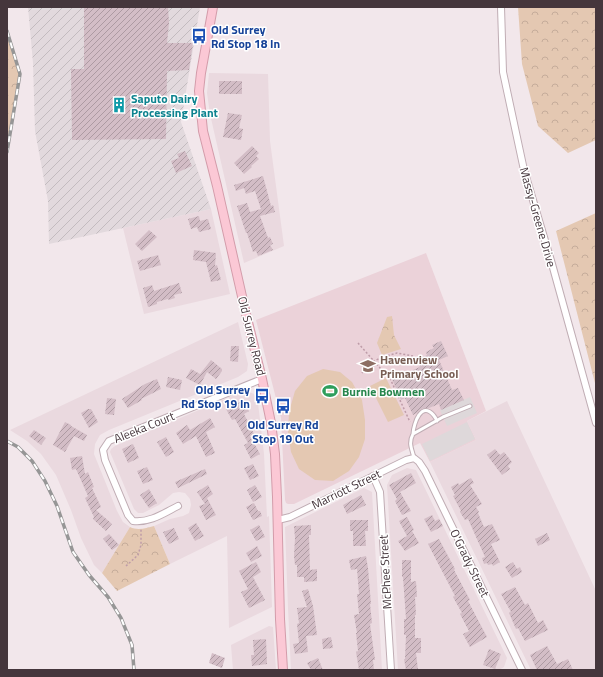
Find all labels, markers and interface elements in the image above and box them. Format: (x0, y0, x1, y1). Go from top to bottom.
place label: Old Surrey Rd Stop 18 In (211, 20, 280, 53)
bus stop icon: Old Surrey Rd Stop 18 In (190, 27, 208, 45)
place label: Saputo Dairy Processing Plant (131, 89, 219, 122)
building icon: Saputo Dairy Processing Plant (110, 96, 128, 114)
street label: Massy-Greene Drive (515, 165, 561, 269)
street label: Old Surrey Road (233, 294, 271, 378)
place label: Havenview Primary School (380, 350, 458, 383)
school or university icon: Havenview Primary School (359, 357, 377, 375)
place label: Old Surrey Rd Stop 19 In (181, 380, 250, 413)
sports icon: Burnie Bowmen (321, 382, 339, 400)
place label: Burnie Bowmen (342, 382, 425, 401)
bus stop icon: Old Surrey Rd Stop 19 In (253, 387, 271, 405)
bus stop icon: Old Surrey Rd Stop 19 Out (274, 397, 292, 415)
street label: Aleeka Court (111, 406, 178, 448)
place label: Old Surrey Rd Stop 19 Out (248, 415, 319, 448)
street label: Marriott Street (308, 464, 385, 514)
street label: O'Grady Street (445, 526, 495, 601)
street label: McPhee Street (374, 534, 396, 610)

